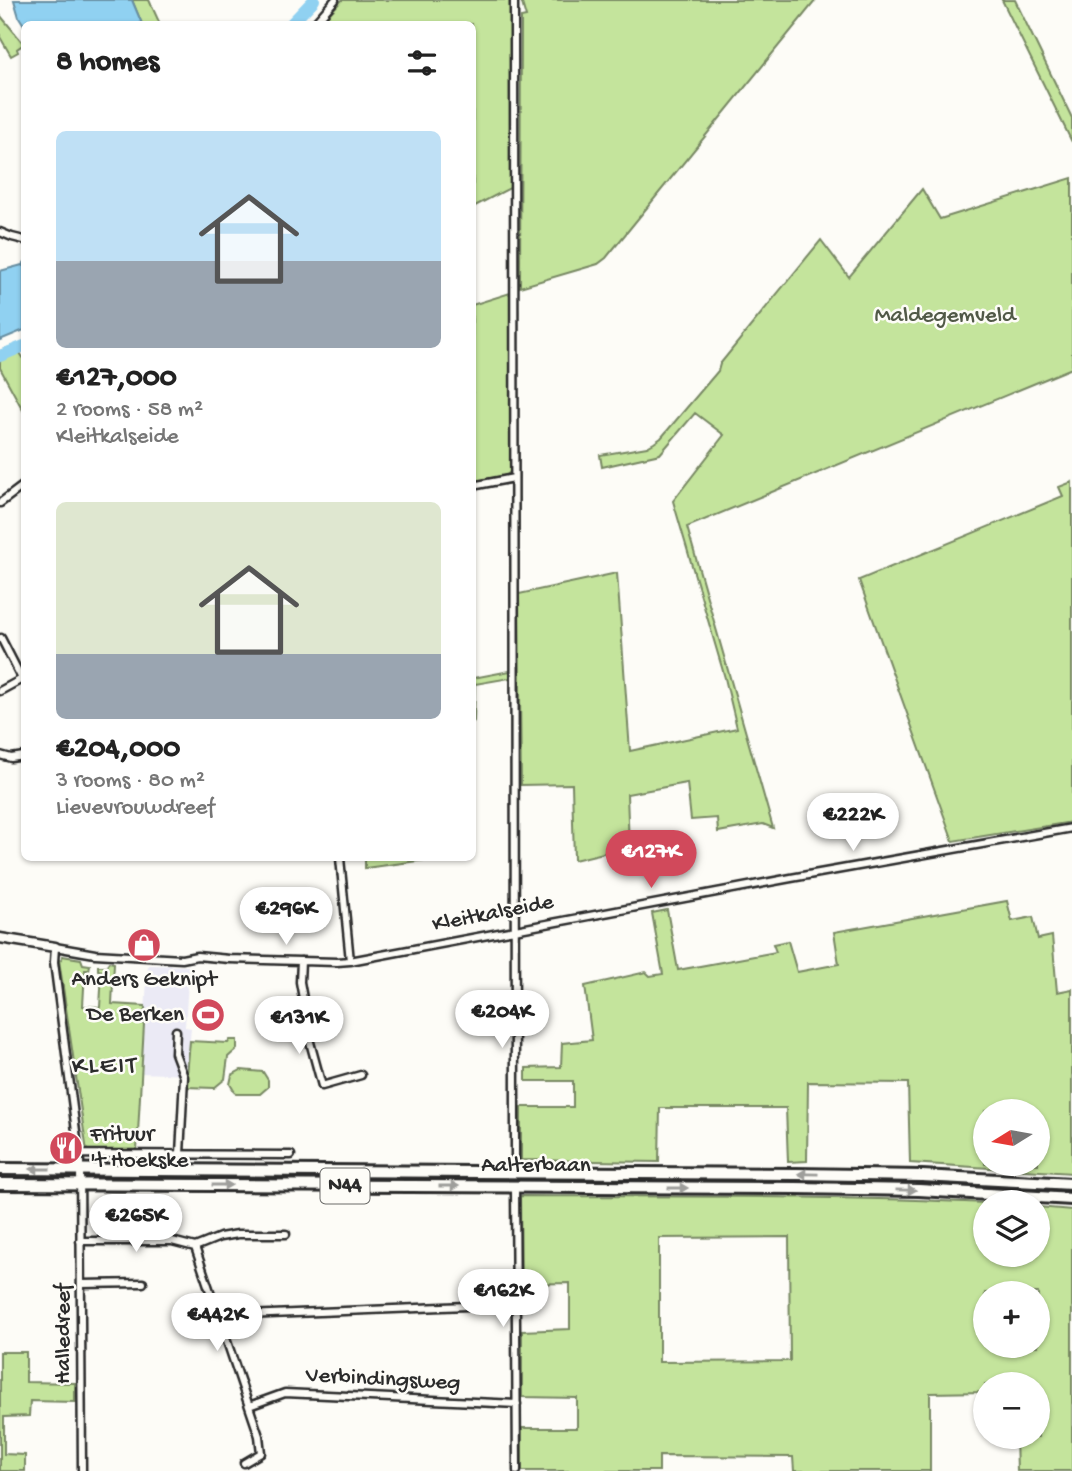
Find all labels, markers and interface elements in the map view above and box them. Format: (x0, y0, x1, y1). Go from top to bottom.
icon: filters (403, 44, 441, 82)
text: 8 homes (56, 46, 159, 81)
icon: home (186, 176, 312, 302)
park label: Maldegemveld (875, 303, 1017, 330)
text: €127,000 (56, 362, 177, 397)
text: 2 rooms · 58 m² (56, 397, 203, 424)
text: Kleitkalseide (56, 424, 179, 451)
icon: home (186, 547, 312, 673)
text: €204,000 (56, 733, 180, 768)
text: 3 rooms · 80 m² (56, 768, 205, 795)
pin: €222K (804, 794, 902, 853)
text: Lievevrouwdreef (56, 795, 215, 822)
text: €222K (823, 802, 883, 829)
pin: €127K (602, 830, 700, 890)
text: €127K (622, 839, 680, 866)
pin: €296K (237, 888, 335, 947)
street label: Kleitkalseide (430, 889, 557, 939)
text: €296K (256, 896, 316, 923)
shop icon: Anders Geknipt (125, 926, 163, 964)
place label: Anders Geknipt (71, 967, 218, 994)
pin: €204K (453, 990, 551, 1050)
sports icon: De Berken (189, 996, 227, 1034)
pin: €131K (250, 996, 348, 1056)
text: €204K (471, 999, 533, 1026)
place label: De Berken (85, 1002, 184, 1029)
text: €131K (271, 1005, 327, 1032)
district label: KLEIT (72, 1052, 138, 1083)
north arrow (973, 1099, 1050, 1176)
map controls (973, 1099, 1050, 1449)
place label: Frituur 't Hoekske (89, 1122, 190, 1175)
restaurant icon: Frituur 't Hoekske (47, 1129, 85, 1167)
street label: Aalterbaan (481, 1153, 591, 1180)
one-way arrow (29, 1163, 51, 1175)
road number: N44 (320, 1168, 370, 1204)
one-way arrow (797, 1168, 819, 1180)
one-way arrow (211, 1179, 233, 1191)
one-way arrow (439, 1180, 461, 1192)
one-way arrow (667, 1182, 689, 1194)
one-way arrow (895, 1184, 917, 1196)
button: layers (973, 1190, 1050, 1267)
pin: €265K (87, 1194, 185, 1254)
text: €265K (105, 1203, 167, 1230)
pin: €162K (454, 1270, 552, 1329)
text: €162K (474, 1278, 532, 1305)
button: + (973, 1281, 1050, 1358)
street label: Halledreef (51, 1282, 78, 1384)
pin: €442K (168, 1294, 266, 1353)
text: €442K (187, 1302, 247, 1329)
street label: Verbindingsweg (304, 1362, 461, 1398)
button: − (973, 1372, 1050, 1449)

